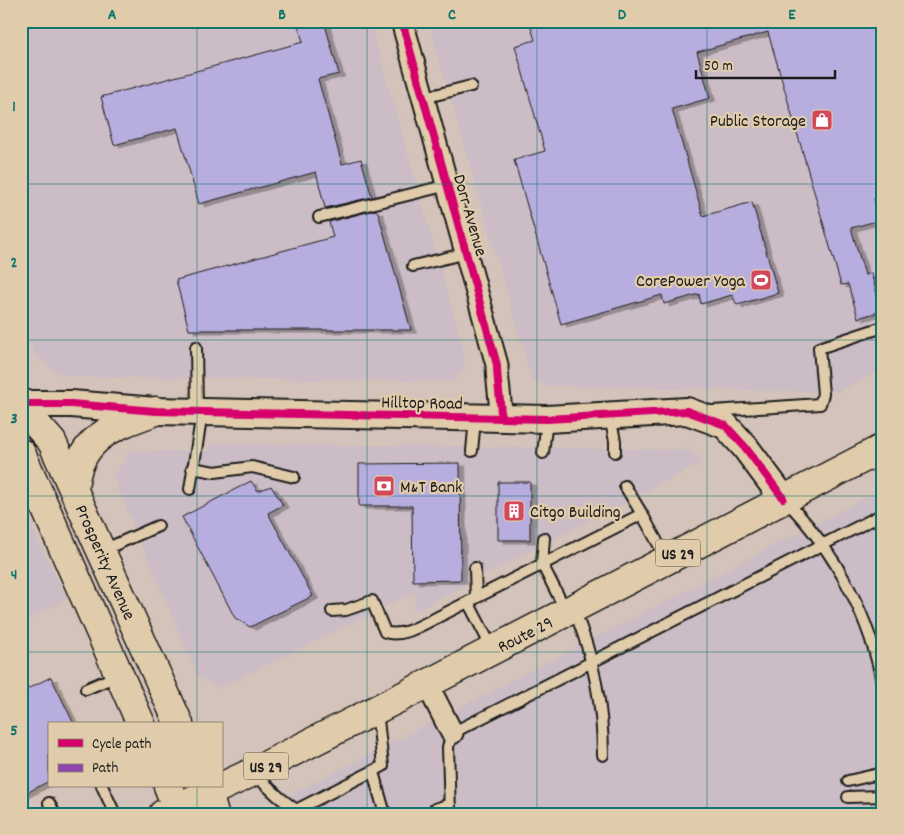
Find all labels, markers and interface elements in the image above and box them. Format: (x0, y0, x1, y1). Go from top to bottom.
text: A (108, 4, 117, 27)
text: B (278, 4, 286, 27)
text: C (448, 4, 456, 27)
text: D (618, 4, 627, 27)
text: E (788, 4, 796, 27)
scale bar (696, 48, 835, 80)
text: 50 m (704, 56, 733, 78)
text: 1 (12, 96, 16, 119)
shop icon: Public Storage (810, 108, 834, 132)
place label: Public Storage (710, 110, 806, 135)
street label: Dorr Avenue (445, 172, 492, 260)
text: 2 (11, 252, 18, 275)
sports icon: CorePower Yoga (749, 268, 773, 292)
place label: CorePower Yoga (636, 270, 746, 295)
street label: Hilltop Road (381, 391, 463, 418)
text: 3 (10, 408, 18, 431)
bank icon: M&T Bank (372, 474, 396, 498)
place label: M&T Bank (400, 476, 462, 501)
building icon: Citgo Building (502, 499, 526, 523)
street label: Prosperity Avenue (67, 501, 140, 625)
place label: Citgo Building (530, 501, 621, 526)
road number: US 29 (656, 540, 700, 566)
text: 4 (11, 564, 17, 587)
street label: Route 29 (494, 612, 558, 661)
text: 5 (10, 720, 18, 743)
legend (48, 722, 222, 788)
text: Cycle path (92, 734, 152, 756)
road number: US 29 (244, 752, 288, 779)
text: Path (92, 758, 118, 780)

